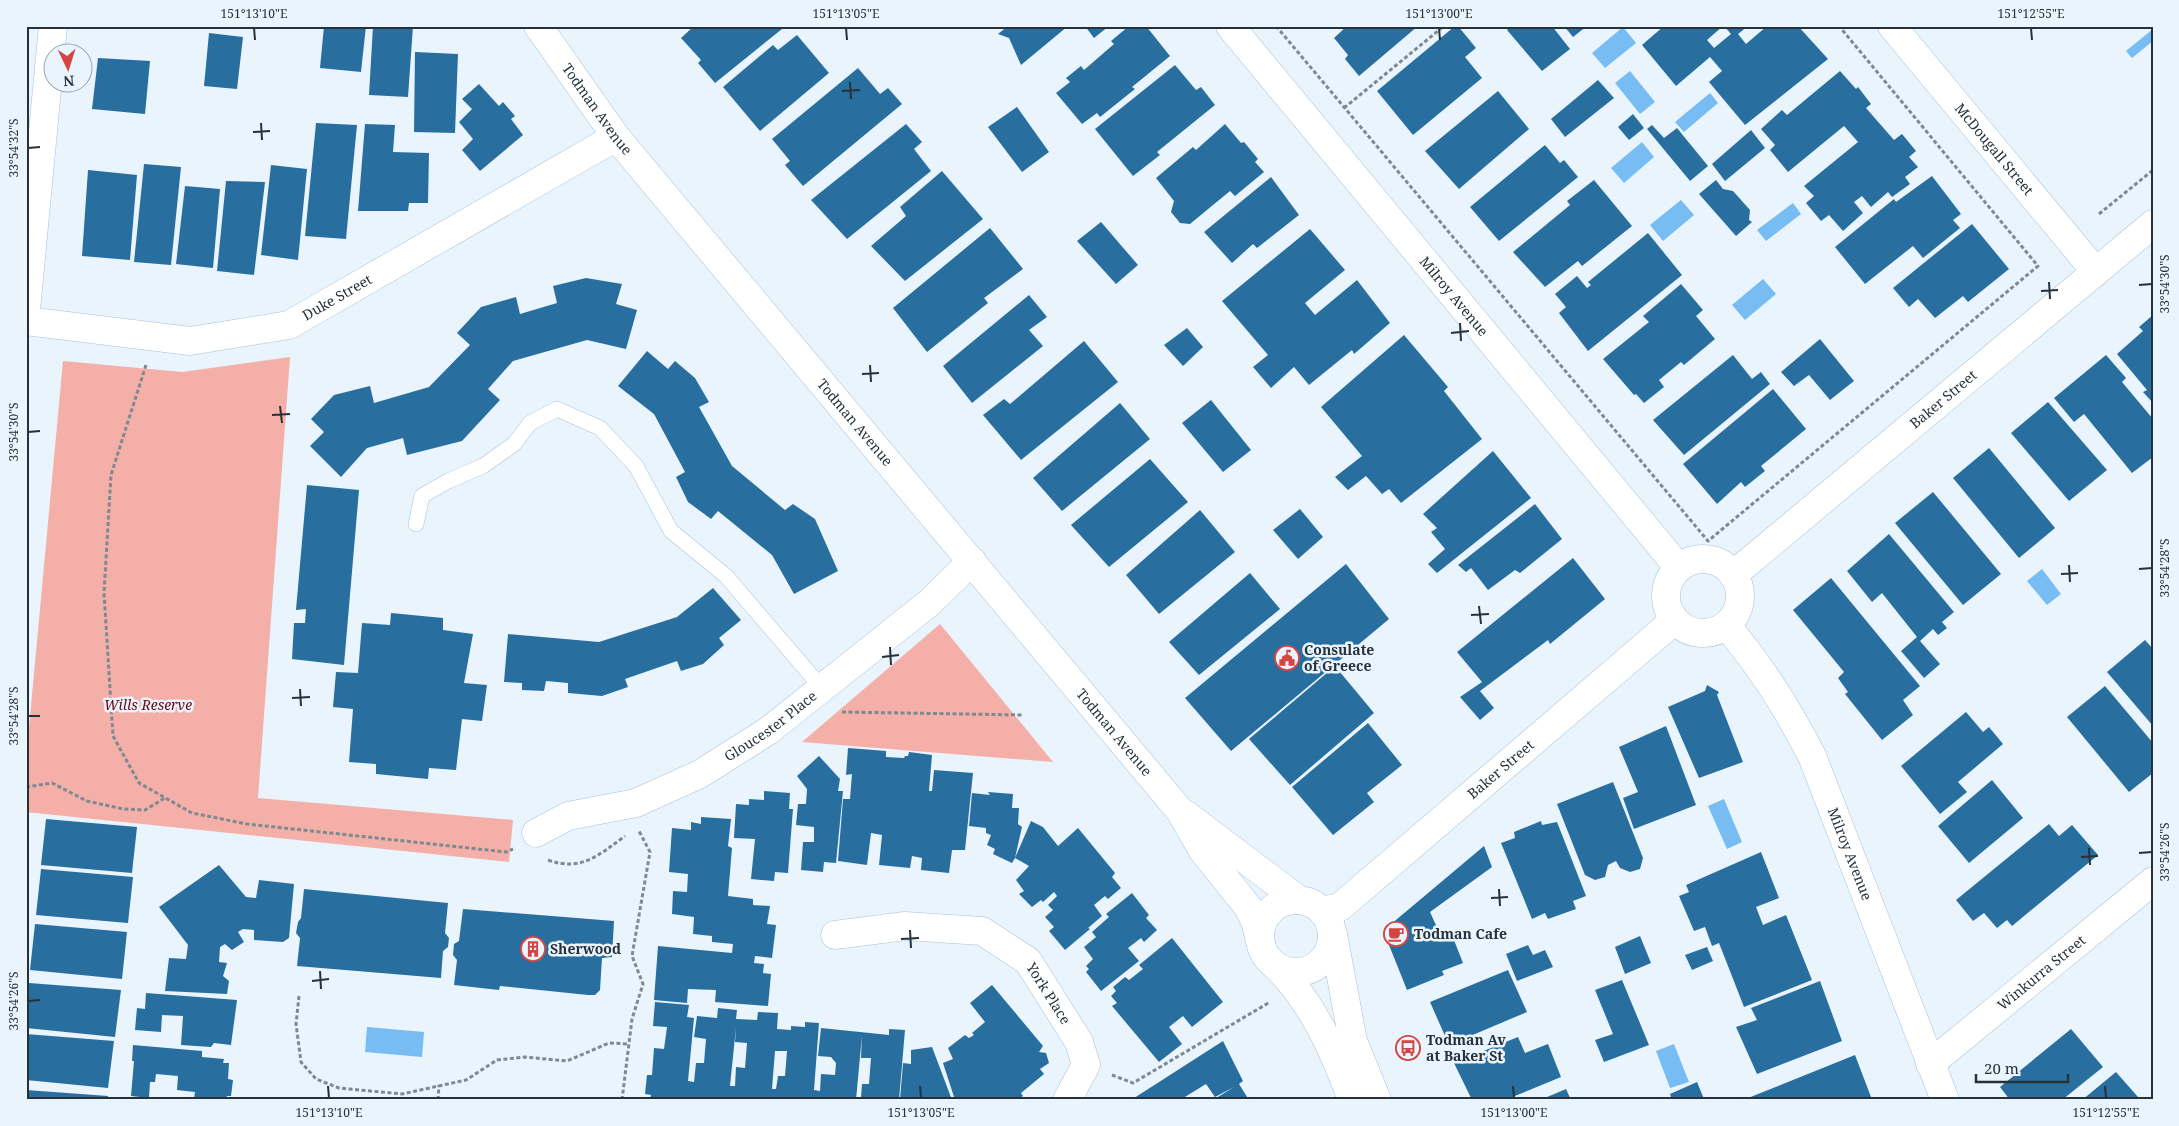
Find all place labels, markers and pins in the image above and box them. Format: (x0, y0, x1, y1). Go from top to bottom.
place label: Consulate of Greece (1304, 640, 1374, 675)
public building icon: Consulate of Greece (1274, 645, 1300, 671)
cafe icon: Todman Cafe (1383, 921, 1409, 947)
place label: Todman Cafe (1414, 924, 1507, 943)
building icon: Sherwood (520, 936, 546, 962)
place label: Sherwood (550, 939, 621, 958)
place label: Todman Av at Baker St (1426, 1030, 1506, 1065)
bus stop icon: Todman Av at Baker St (1395, 1035, 1421, 1061)

